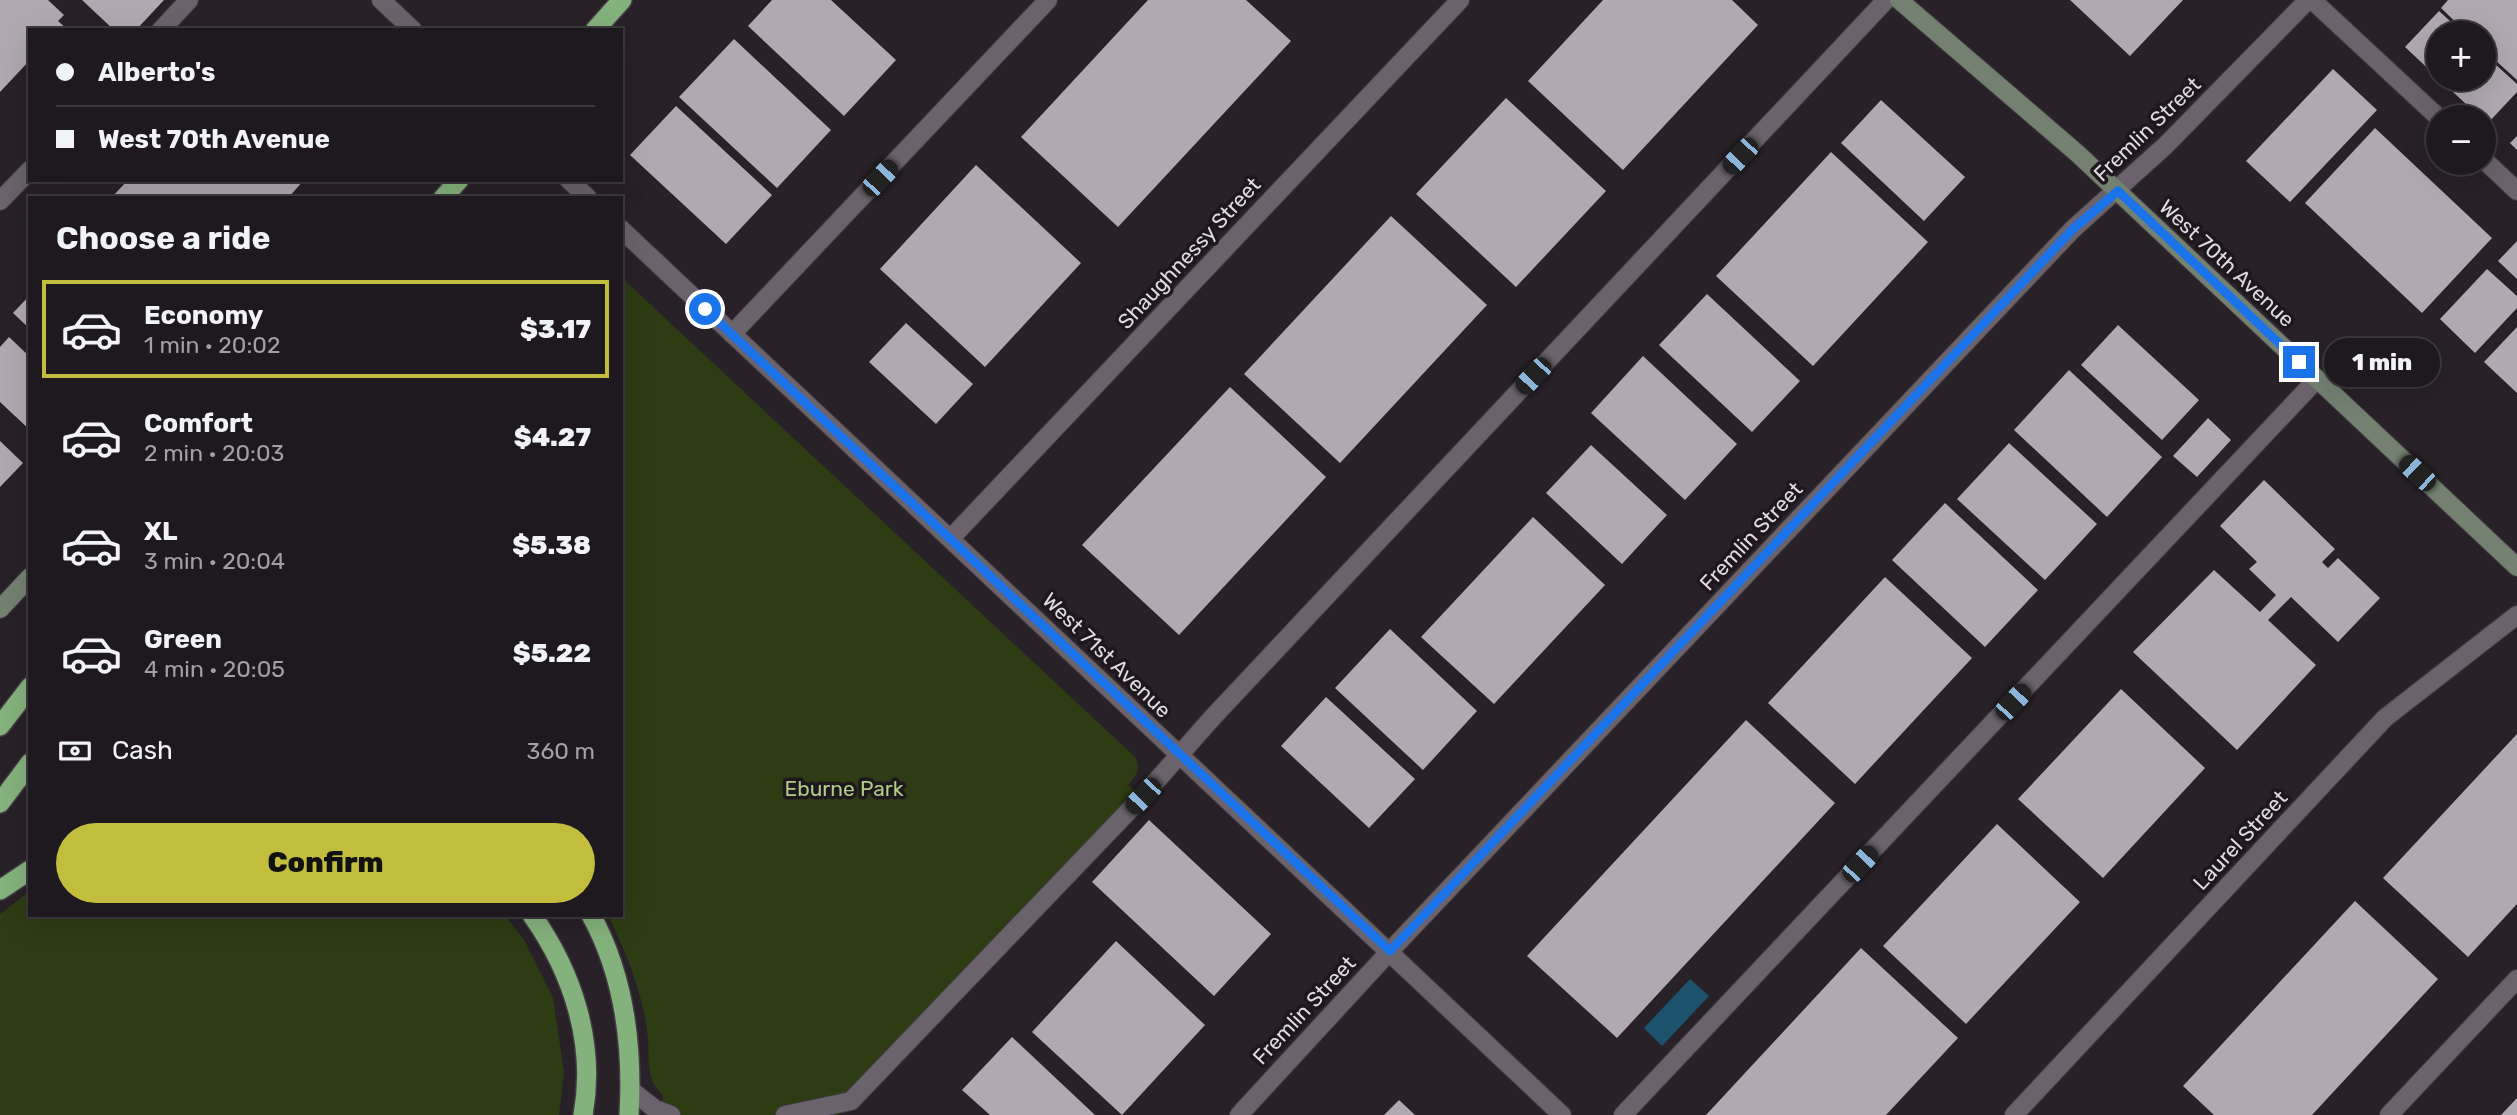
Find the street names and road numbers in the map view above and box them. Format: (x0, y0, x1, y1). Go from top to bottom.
street label: Fremlin Street (2088, 72, 2206, 186)
street label: Shaughnessy Street (1112, 172, 1266, 334)
street label: West 70th Avenue (2154, 194, 2300, 332)
street label: Fremlin Street (1694, 477, 1808, 595)
street label: West 71st Avenue (1038, 587, 1176, 723)
street label: Laurel Street (2188, 785, 2292, 895)
street label: Fremlin Street (1247, 951, 1361, 1069)

